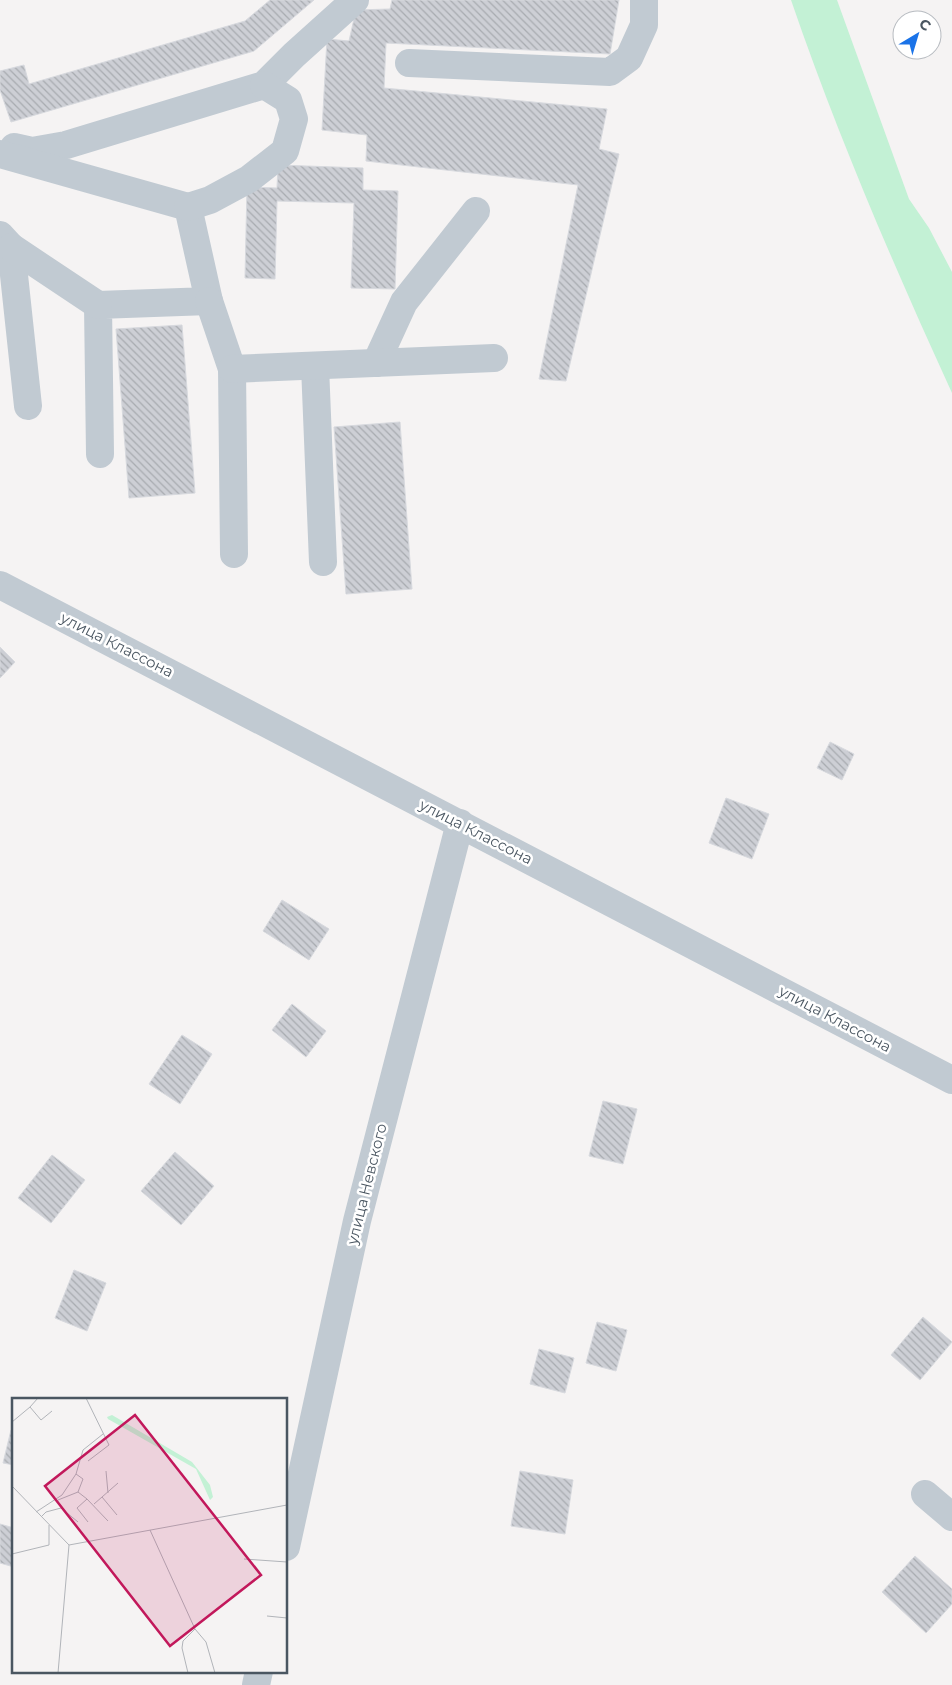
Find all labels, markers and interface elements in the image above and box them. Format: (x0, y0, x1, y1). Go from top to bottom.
north arrow (892, 10, 942, 60)
text: С (915, 15, 935, 35)
street label: улица Классона (57, 607, 177, 681)
street label: улица Классона (416, 794, 536, 868)
street label: улица Классона (775, 981, 895, 1056)
street label: улица Невского (342, 1121, 391, 1247)
inset map (12, 1398, 288, 1672)

